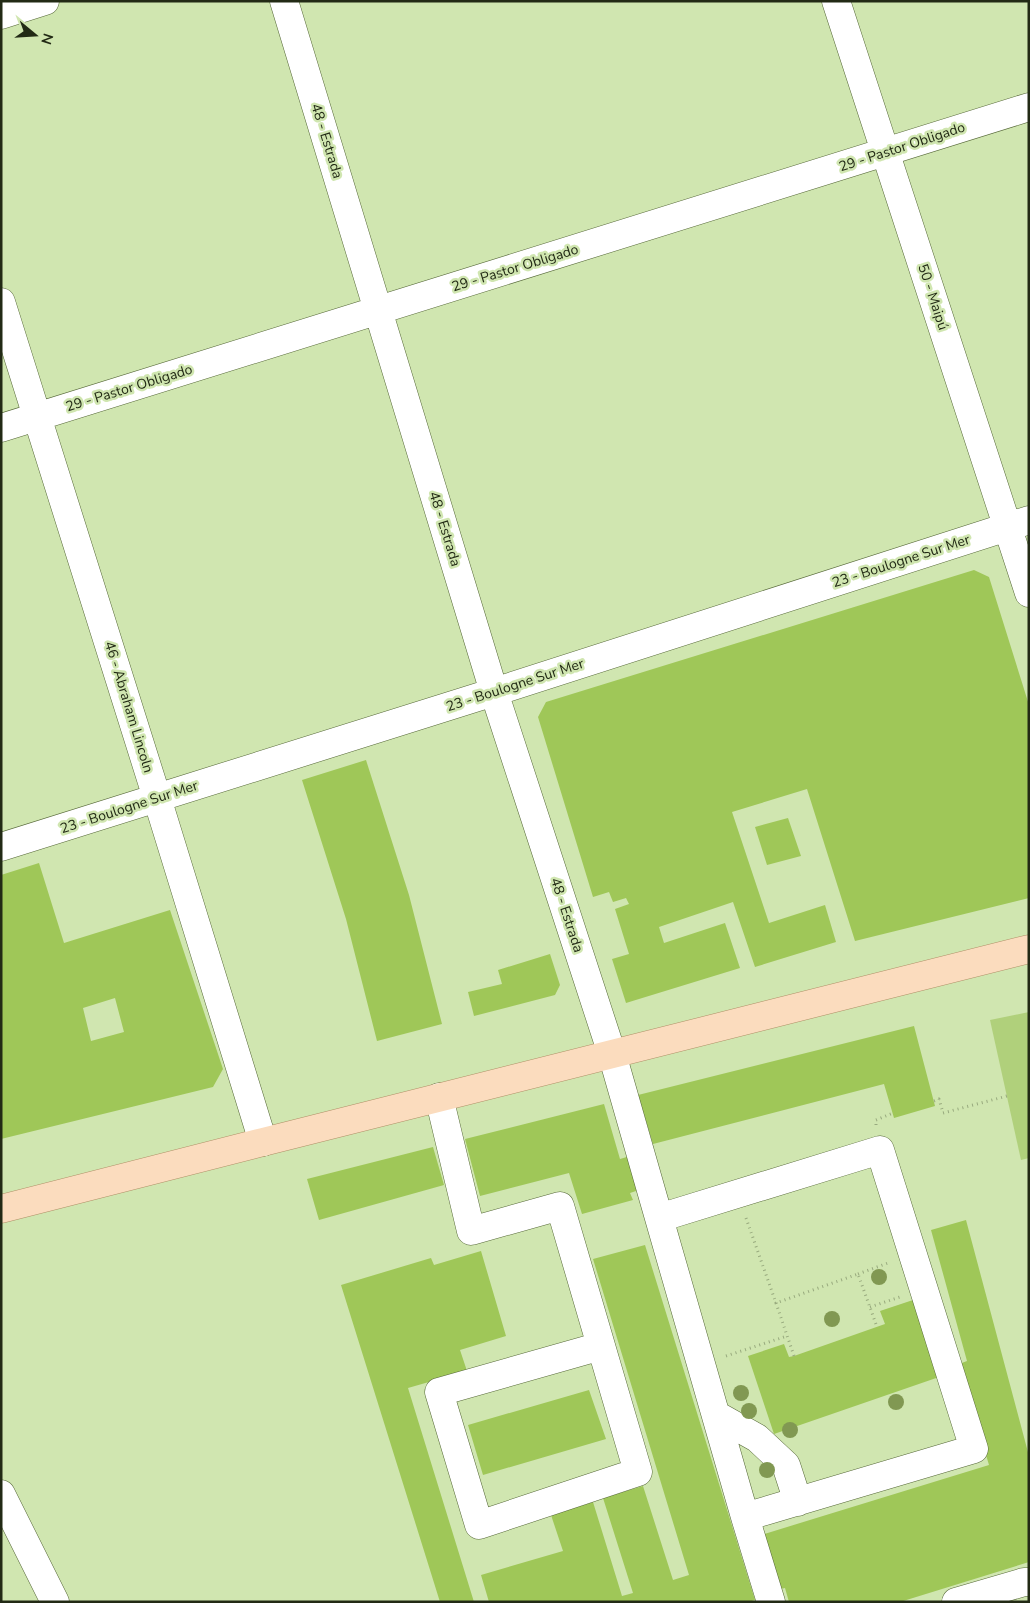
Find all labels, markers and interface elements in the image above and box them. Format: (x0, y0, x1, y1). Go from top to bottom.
north arrow (10, 10, 60, 60)
text: N (36, 31, 58, 47)
street label: 48 - Estrada (307, 101, 347, 181)
street label: 29 - Pastor Obligado (836, 118, 968, 176)
street label: 29 - Pastor Obligado (449, 240, 581, 296)
street label: 50 - Maipú (913, 261, 953, 333)
street label: 29 - Pastor Obligado (63, 360, 195, 416)
street label: 48 - Estrada (425, 489, 465, 569)
street label: 23 - Boulogne Sur Mer (830, 530, 972, 592)
street label: 46 - Abraham Lincoln (100, 639, 158, 775)
street label: 23 - Boulogne Sur Mer (444, 654, 586, 716)
street label: 23 - Boulogne Sur Mer (58, 776, 200, 838)
street label: 48 - Estrada (546, 875, 588, 955)

